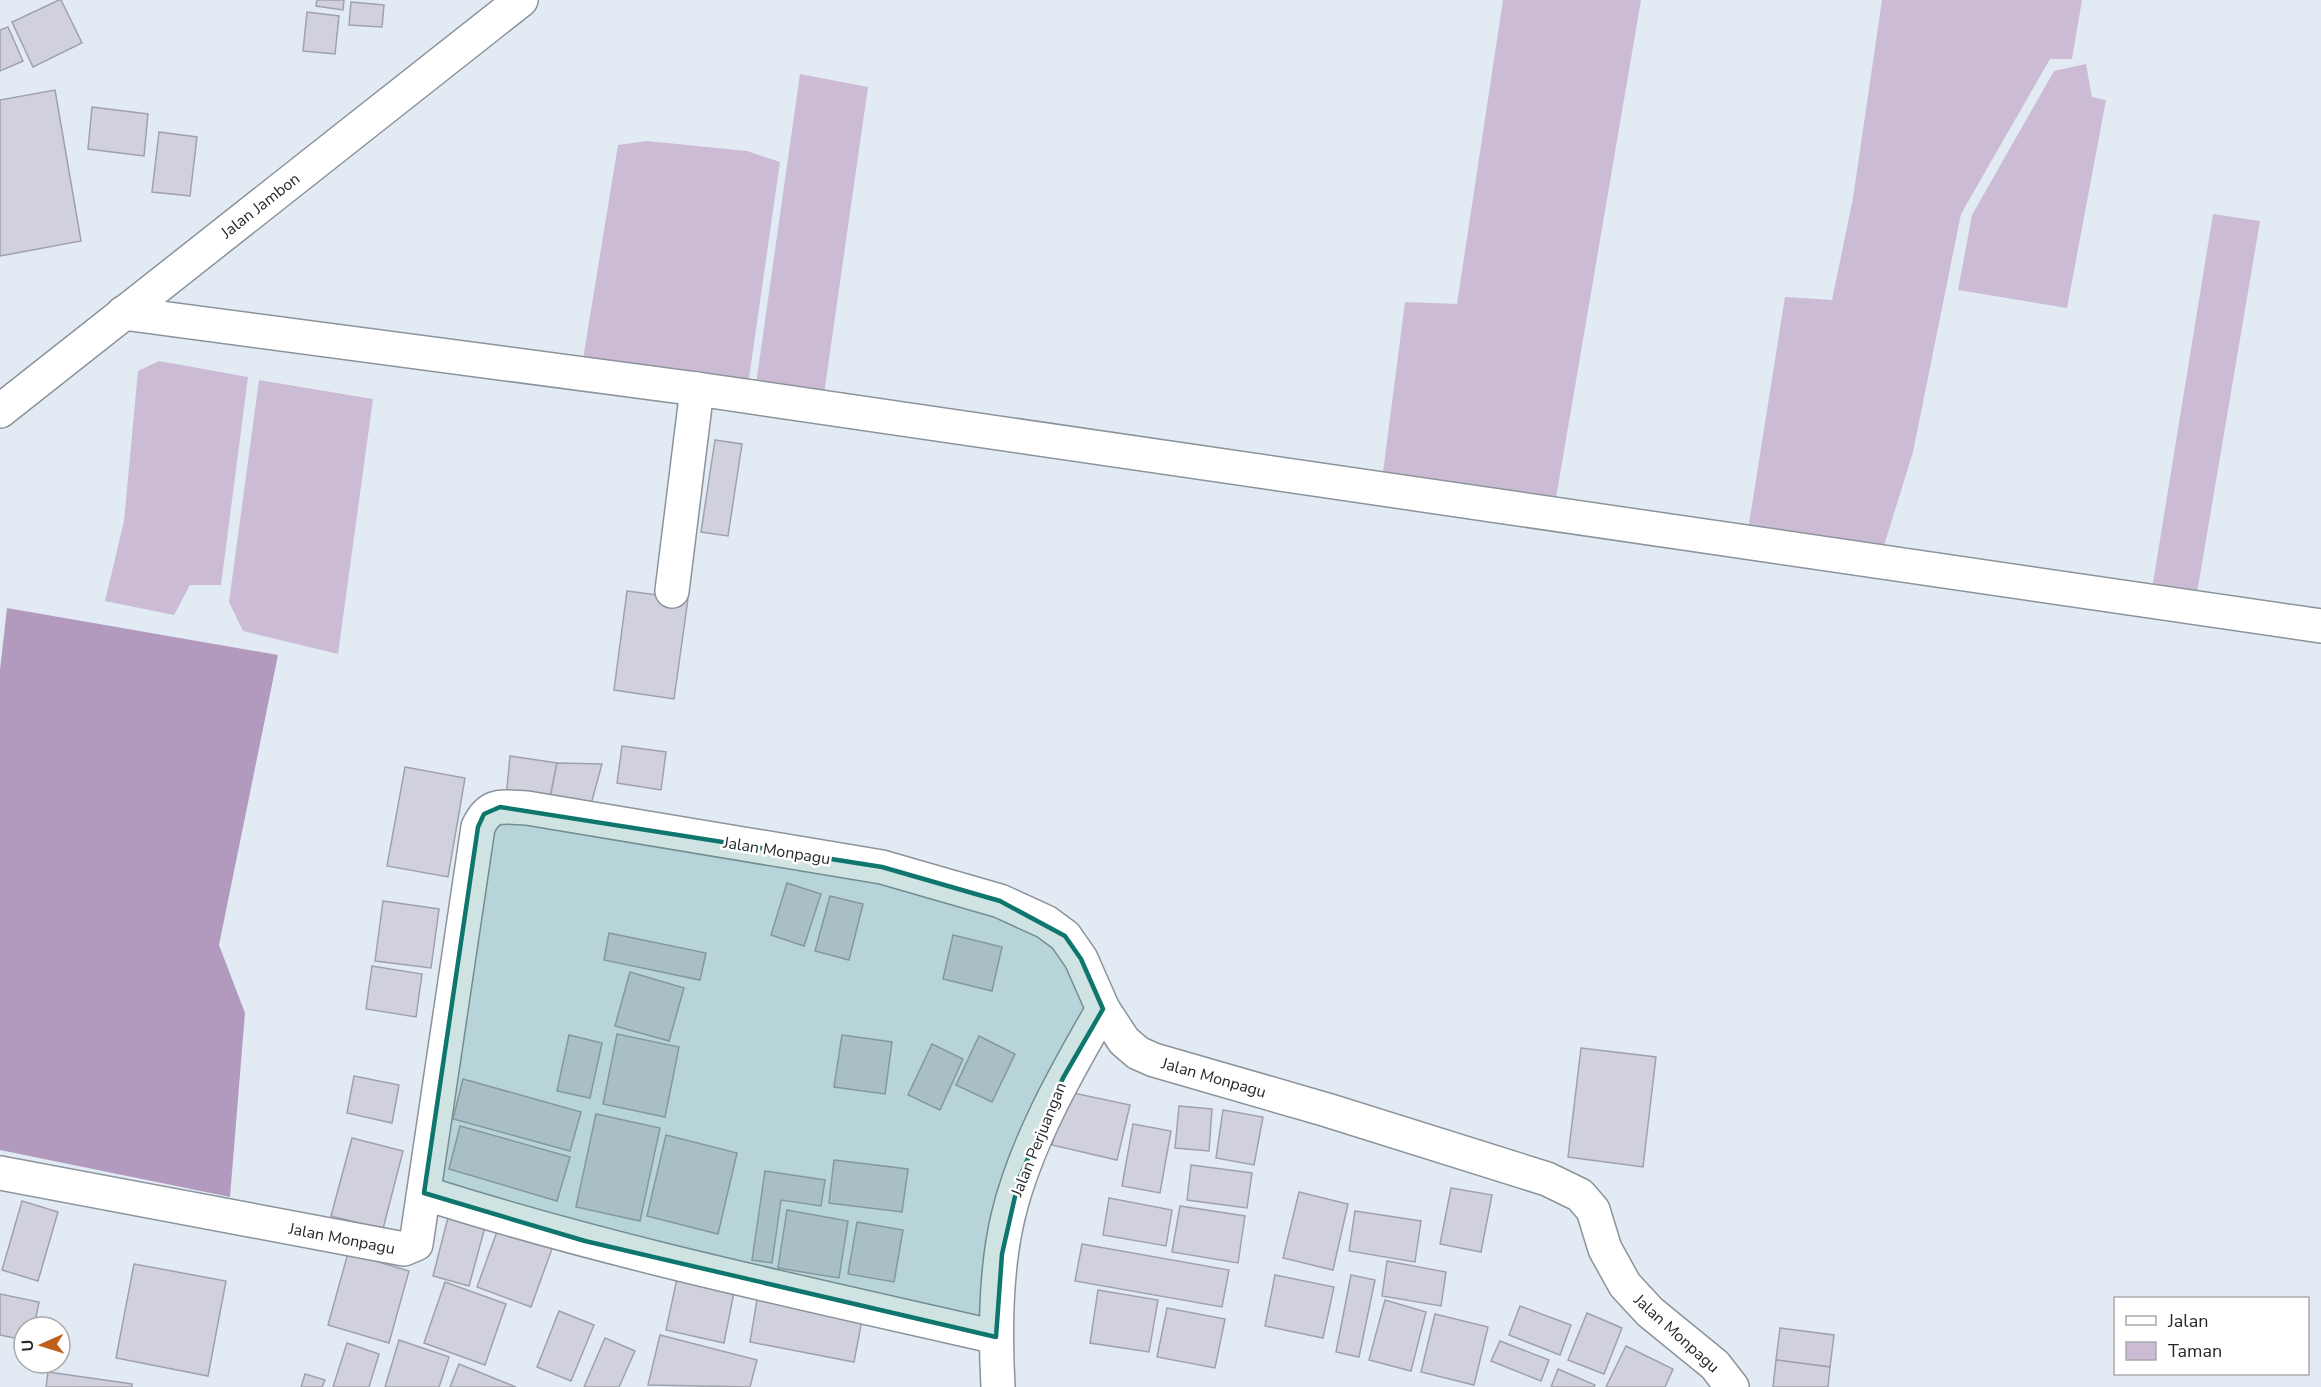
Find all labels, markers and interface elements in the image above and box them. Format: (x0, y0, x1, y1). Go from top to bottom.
street label: Jalan Jambon (216, 168, 305, 244)
street label: Jalan Monpagu (721, 832, 832, 870)
street label: Jalan Monpagu (1158, 1052, 1269, 1103)
street label: Jalan Perjuangan (1006, 1079, 1072, 1201)
street label: Jalan Monpagu (286, 1218, 397, 1260)
street label: Jalan Monpagu (1628, 1289, 1724, 1378)
legend (2114, 1297, 2309, 1375)
text: Jalan (2167, 1309, 2208, 1333)
north arrow (12, 1315, 72, 1375)
text: U (17, 1339, 39, 1352)
text: Taman (2168, 1339, 2222, 1363)

